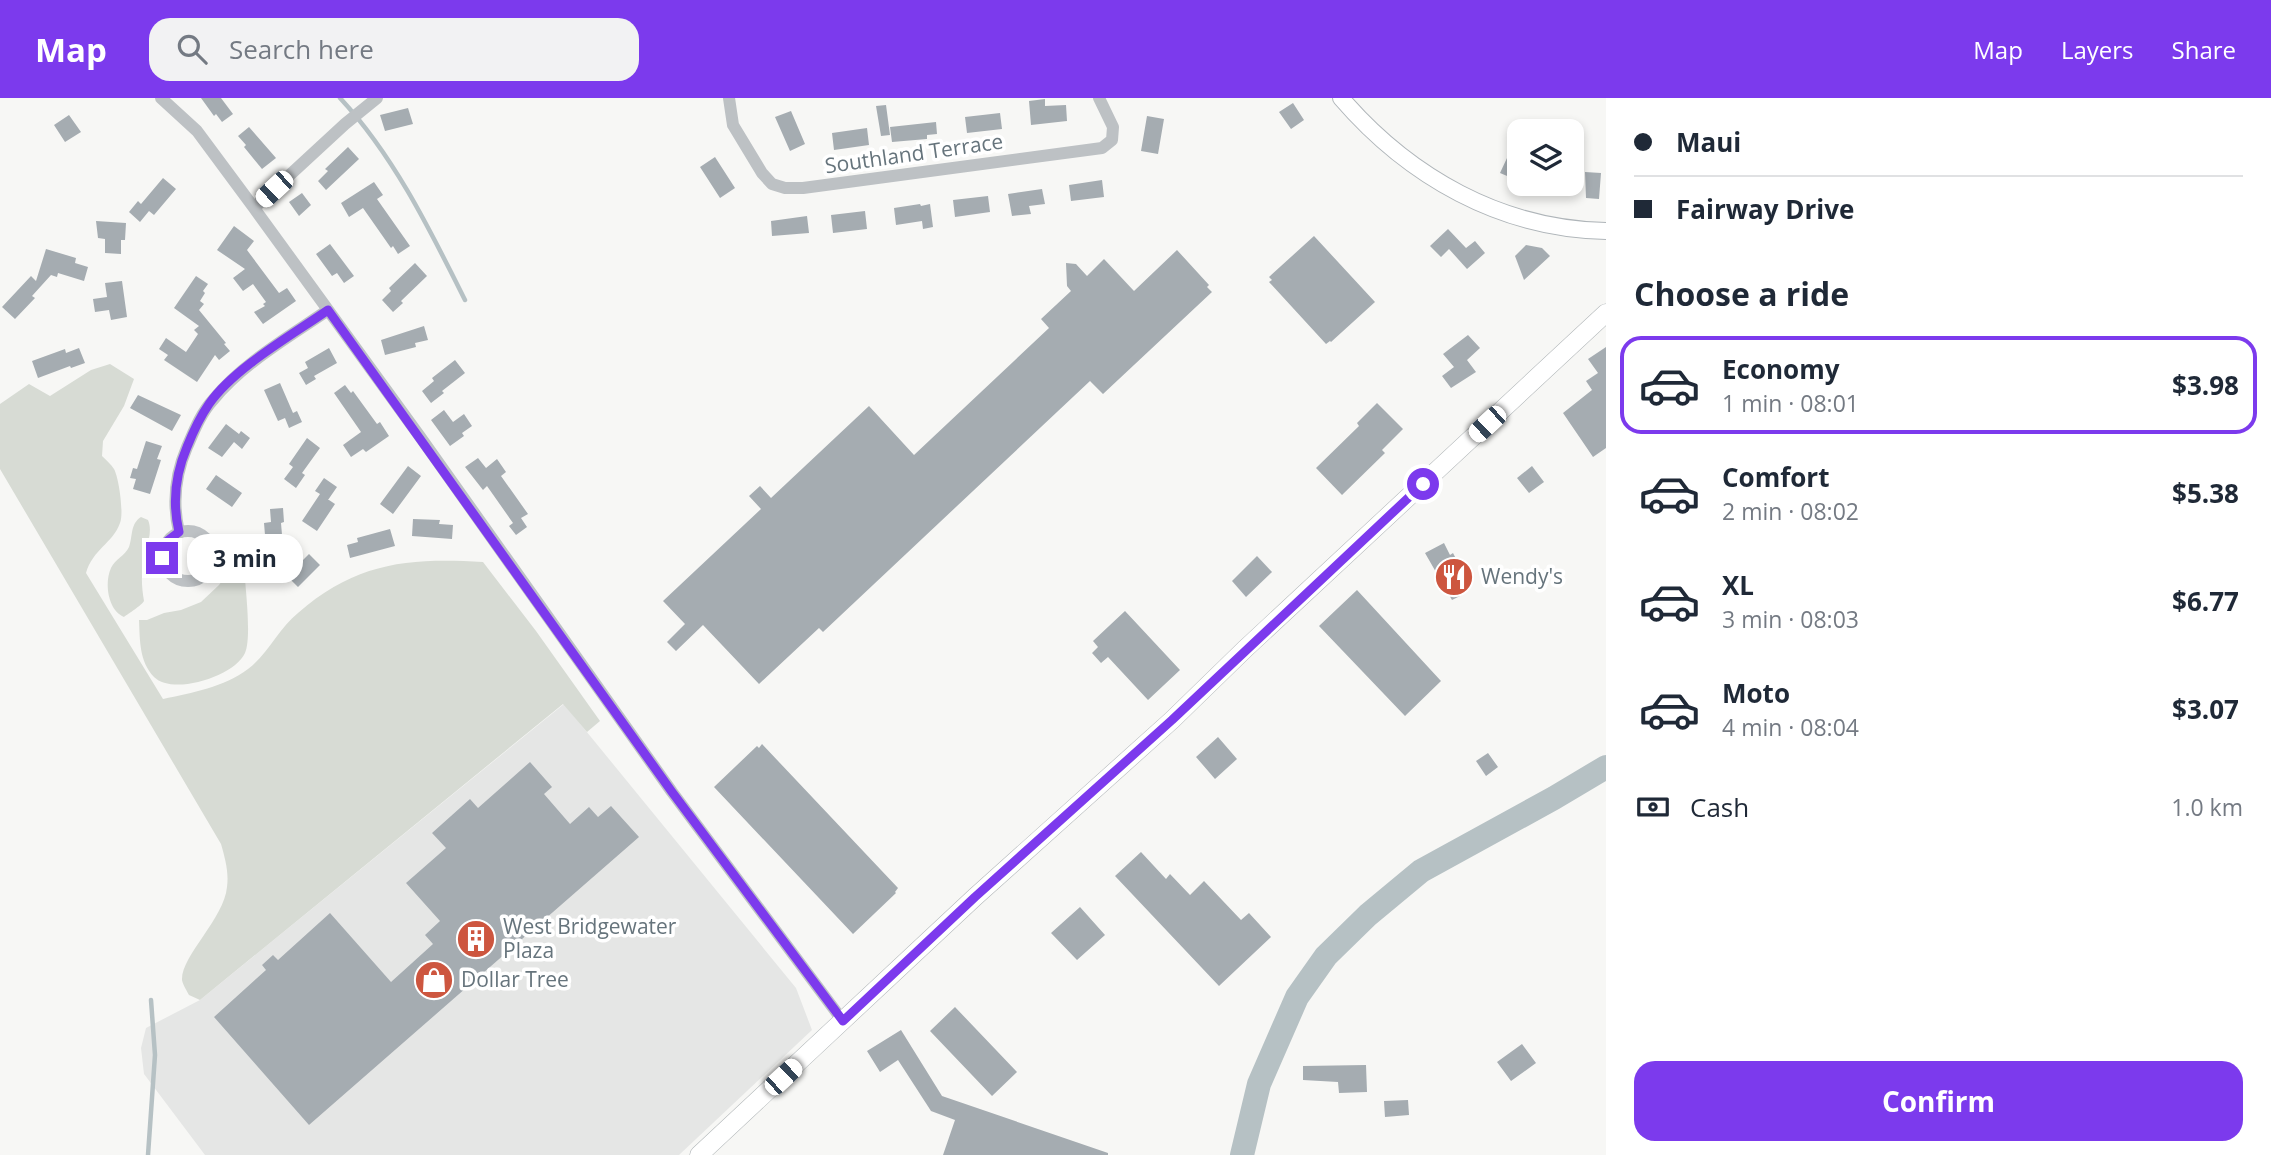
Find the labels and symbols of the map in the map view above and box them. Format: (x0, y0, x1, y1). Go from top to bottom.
street label: Southland Terrace (823, 127, 1005, 179)
car (252, 167, 297, 211)
car (1465, 402, 1510, 446)
route start (1407, 468, 1439, 500)
callout: 3 min (186, 533, 302, 582)
route end (146, 542, 178, 574)
restaurant icon: Wendy's (1433, 556, 1475, 598)
place label: Wendy's (1481, 562, 1563, 590)
place label: West Bridgewater Plaza (503, 912, 677, 964)
building icon: West Bridgewater Plaza (455, 918, 497, 960)
shop icon: Dollar Tree (413, 959, 455, 1001)
place label: Dollar Tree (461, 965, 569, 993)
car (761, 1055, 806, 1099)

